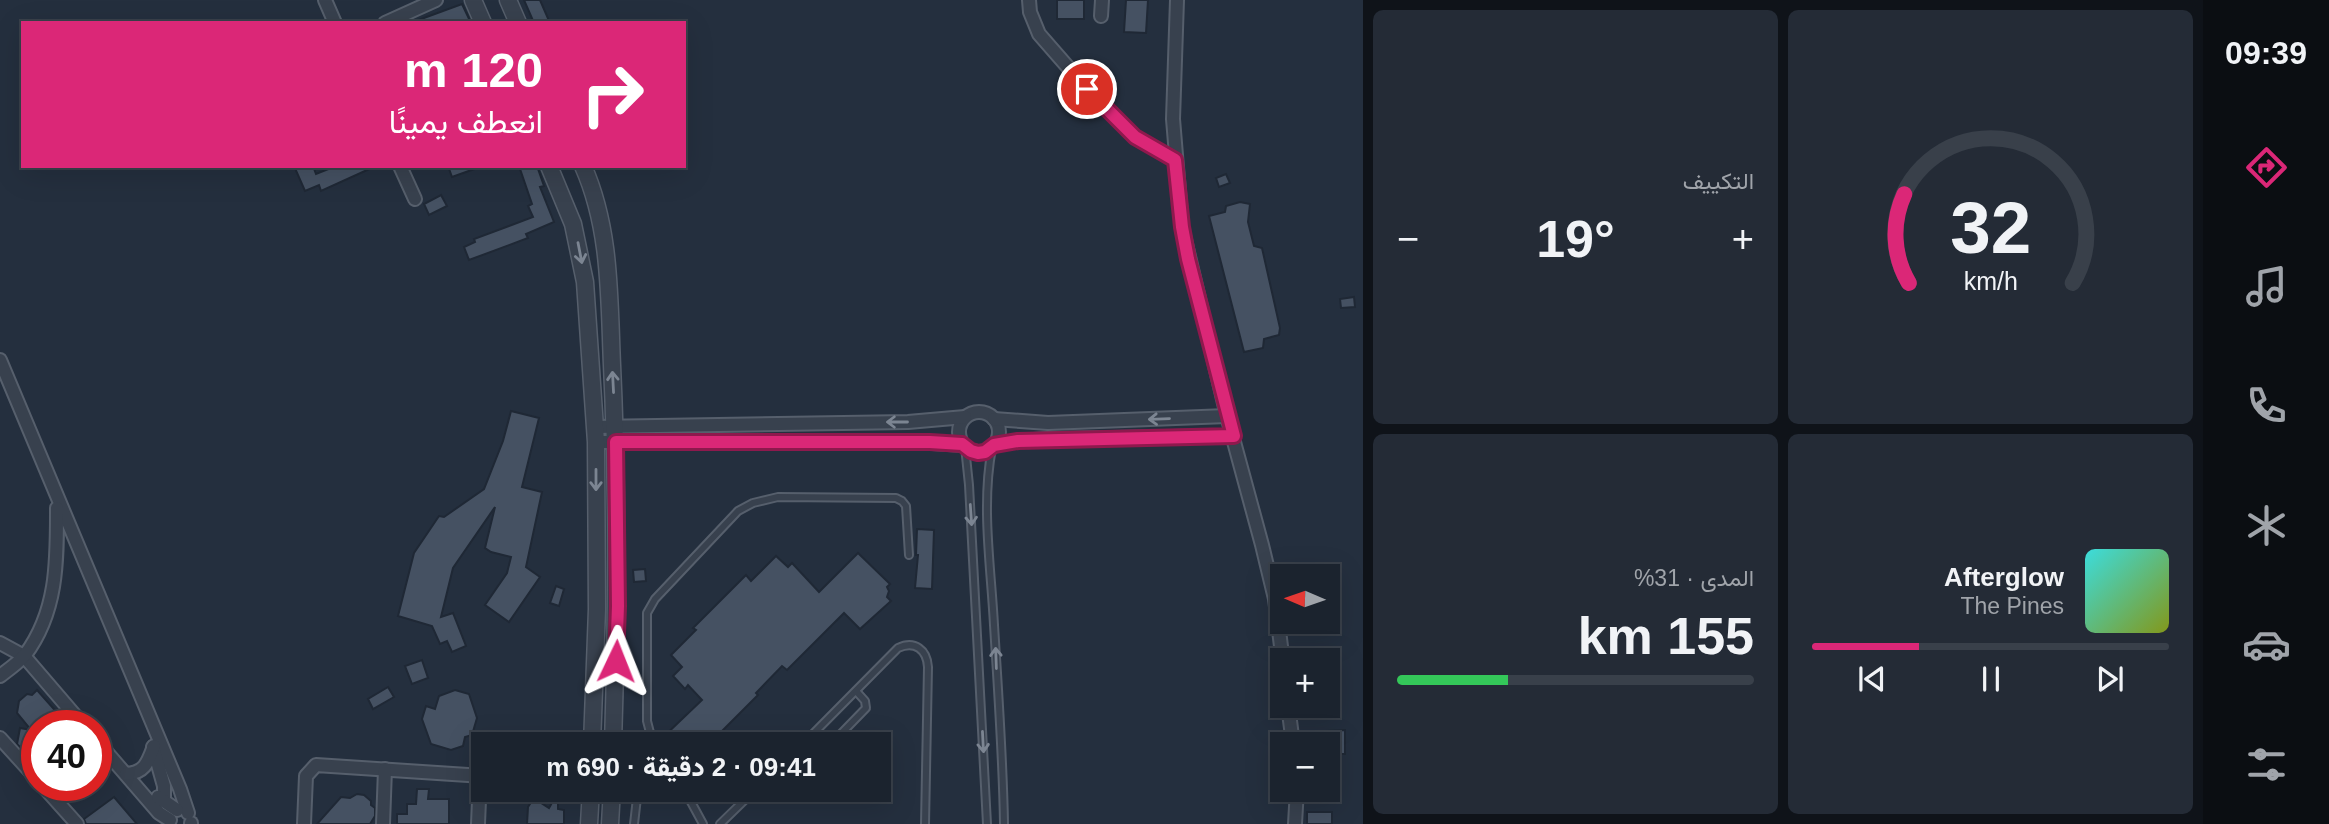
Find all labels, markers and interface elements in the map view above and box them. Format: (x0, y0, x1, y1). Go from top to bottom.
text: 09:39 (2225, 35, 2307, 71)
text: 120 m (404, 43, 543, 97)
icon: right (567, 49, 658, 140)
pin (1057, 59, 1117, 119)
icon: arrive (1068, 70, 1106, 108)
text: انعطف يمينًا (389, 104, 543, 140)
icon: directions (2242, 143, 2291, 192)
text: التكييف (1683, 168, 1754, 194)
text: 32 (1950, 187, 2031, 268)
text: 19° (1536, 210, 1615, 268)
text: − (1397, 218, 1419, 260)
text: + (1732, 218, 1754, 260)
one-way arrow (574, 241, 588, 264)
icon: music (2242, 262, 2291, 311)
text: km/h (1963, 267, 2018, 295)
one-way arrow (606, 371, 619, 393)
icon: phone (2242, 381, 2291, 430)
one-way arrow (1148, 412, 1171, 425)
one-way arrow (885, 415, 908, 429)
one-way arrow (589, 468, 603, 491)
icon: climate (2242, 501, 2291, 550)
one-way arrow (965, 503, 978, 526)
text: Afterglow (1944, 562, 2064, 592)
north arrow (1270, 564, 1340, 634)
map controls (1270, 564, 1340, 802)
text: المدى · 31% (1634, 565, 1754, 591)
text: The Pines (1960, 593, 2064, 619)
text: 155 km (1578, 607, 1754, 665)
icon: car (2242, 620, 2291, 669)
position arrow (579, 624, 653, 698)
one-way arrow (989, 647, 1002, 670)
button: + (1270, 648, 1340, 718)
icon: previous (1853, 660, 1891, 698)
icon: pause (1972, 660, 2010, 698)
icon: next (2091, 660, 2129, 698)
speed limit sign: 40 (21, 710, 112, 801)
one-way arrow (976, 730, 989, 753)
button: − (1270, 732, 1340, 802)
icon: filters (2242, 740, 2291, 789)
text: 09:41 · 2 دقيقة · 690 m (546, 752, 816, 782)

